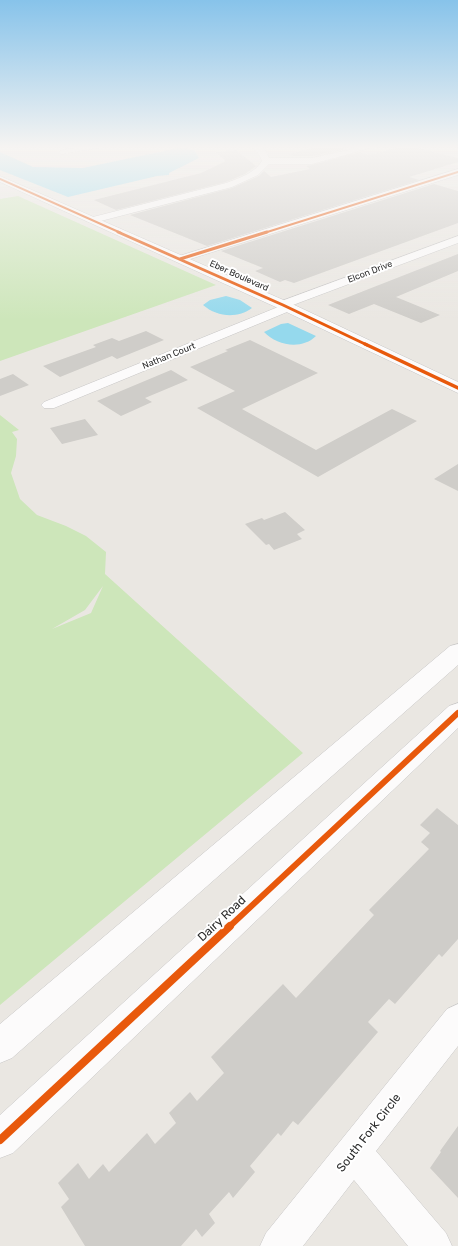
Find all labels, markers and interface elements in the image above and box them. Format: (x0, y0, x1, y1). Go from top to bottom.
street label: Eber Boulevard (208, 258, 270, 294)
street label: Elcon Drive (346, 259, 394, 285)
street label: Nathan Court (141, 340, 197, 372)
street label: Dairy Road (195, 893, 249, 945)
street label: South Fork Circle (334, 1091, 404, 1175)

